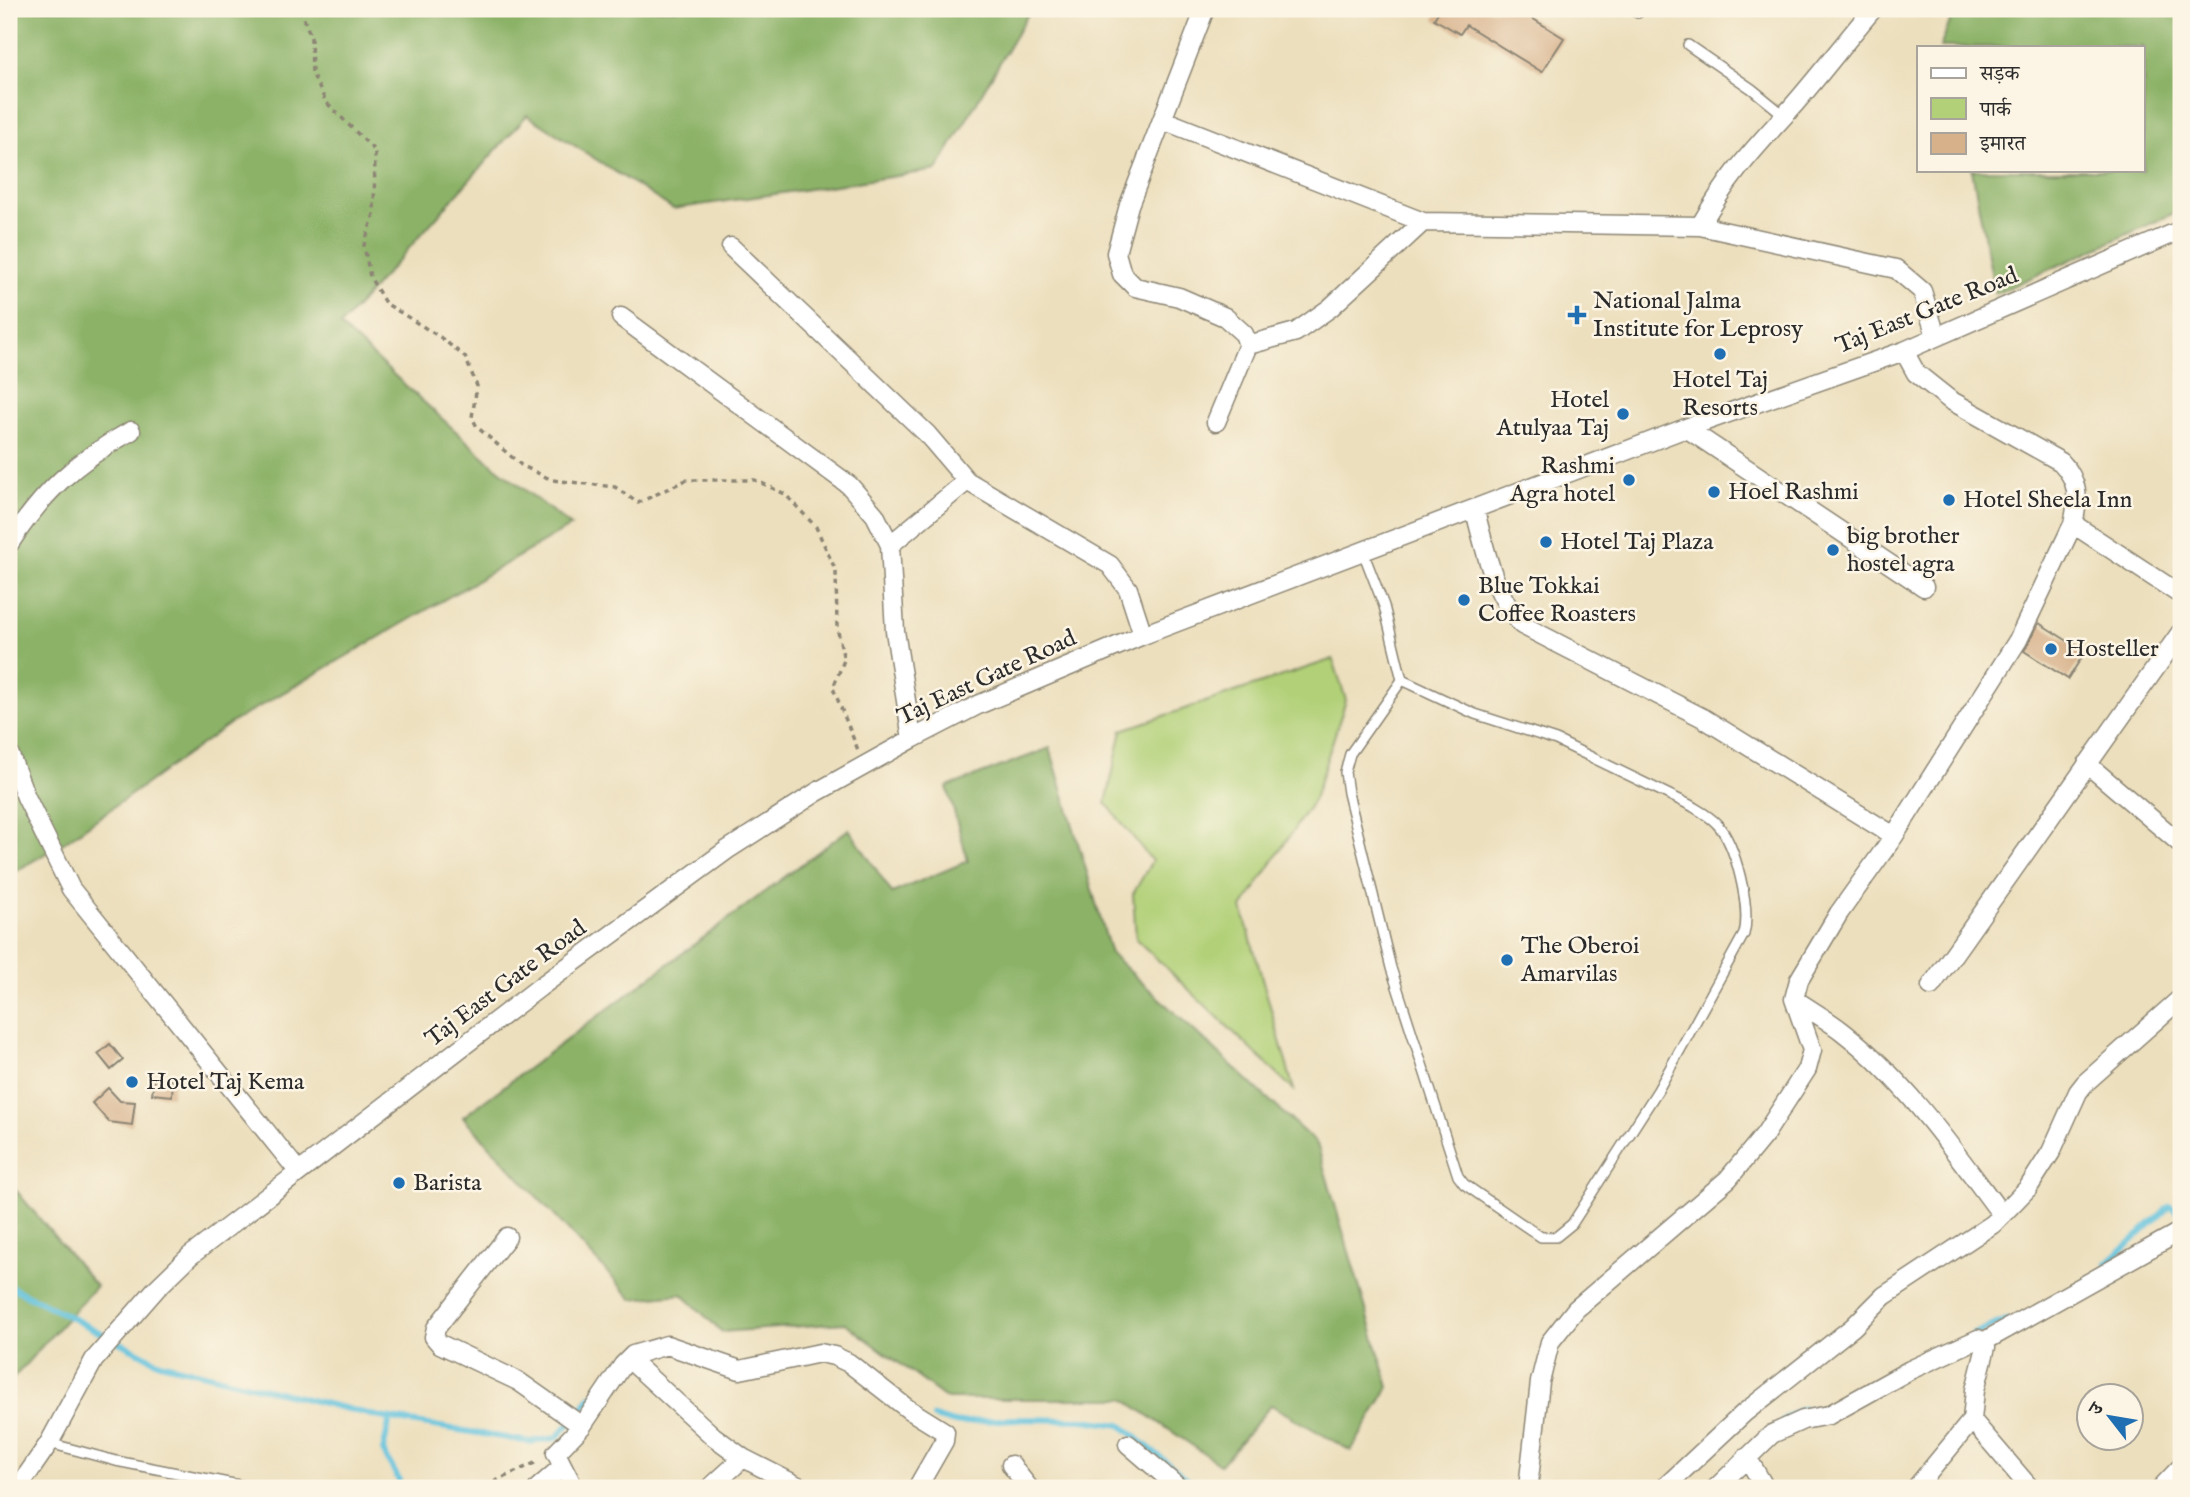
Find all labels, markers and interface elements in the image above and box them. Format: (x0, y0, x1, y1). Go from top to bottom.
legend (1917, 46, 2144, 172)
text: सड़क (1979, 61, 2020, 88)
text: पार्क (1979, 97, 2012, 124)
text: इमारत (1979, 131, 2027, 158)
street label: Taj East Gate Road (1831, 260, 2023, 362)
place label: National Jalma Institute for Leprosy (1593, 286, 1803, 345)
marker: National Jalma Institute for Leprosy (1567, 305, 1587, 325)
marker: Hotel Taj Resorts (1712, 346, 1728, 362)
place label: Hotel Taj Resorts (1672, 365, 1768, 424)
place label: Hotel Atulyaa Taj (1496, 385, 1609, 444)
marker: Hotel Atulyaa Taj (1615, 406, 1631, 422)
place label: Rashmi Agra hotel (1509, 451, 1615, 510)
marker: Rashmi Agra hotel (1621, 472, 1637, 488)
place label: Hoel Rashmi (1728, 477, 1859, 508)
marker: Hoel Rashmi (1706, 484, 1722, 500)
place label: Hotel Sheela Inn (1963, 485, 2133, 516)
marker: Hotel Sheela Inn (1941, 492, 1957, 508)
place label: big brother hostel agra (1847, 521, 1960, 580)
place label: Hotel Taj Plaza (1560, 527, 1714, 558)
marker: Hotel Taj Plaza (1538, 534, 1554, 550)
marker: big brother hostel agra (1825, 542, 1841, 558)
place label: Blue Tokkai Coffee Roasters (1478, 571, 1636, 630)
marker: Blue Tokkai Coffee Roasters (1456, 592, 1472, 608)
street label: Taj East Gate Road (893, 623, 1082, 733)
place label: Hosteller (2065, 634, 2159, 665)
marker: Hosteller (2043, 641, 2059, 657)
street label: Taj East Gate Road (419, 913, 593, 1055)
place label: The Oberoi Amarvilas (1520, 931, 1639, 990)
marker: The Oberoi Amarvilas (1499, 952, 1515, 968)
place label: Hotel Taj Kema (146, 1067, 305, 1098)
marker: Hotel Taj Kema (124, 1074, 140, 1090)
place label: Barista (413, 1168, 482, 1199)
marker: Barista (391, 1175, 407, 1191)
north arrow (2074, 1382, 2144, 1452)
text: उ (2083, 1398, 2111, 1421)

